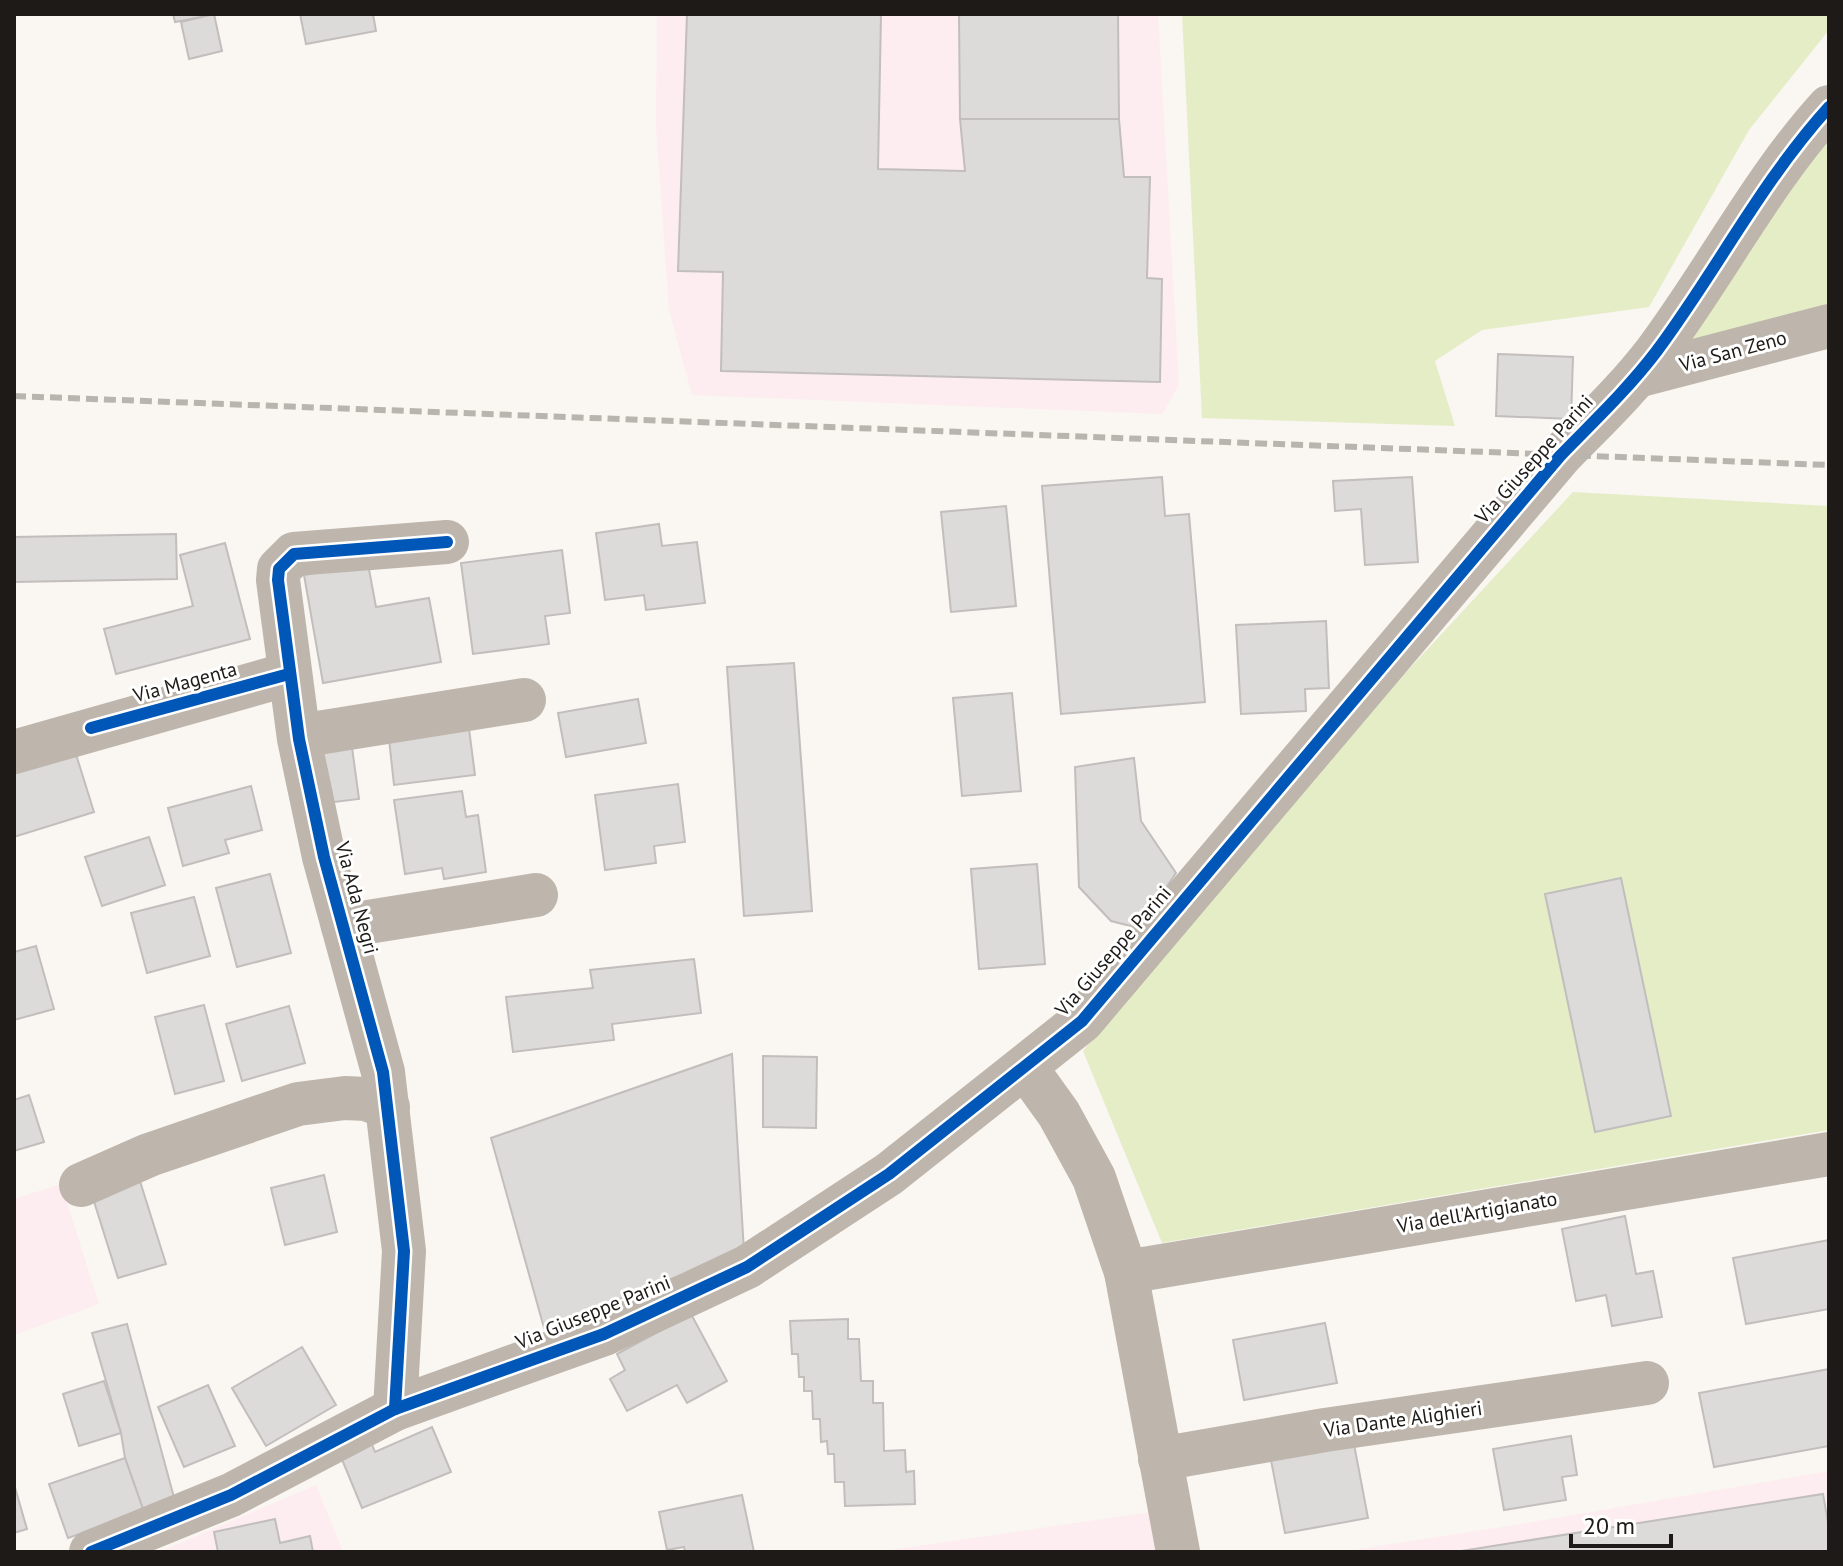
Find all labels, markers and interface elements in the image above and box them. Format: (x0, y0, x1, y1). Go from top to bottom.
street label: Via San Zeno (1676, 324, 1790, 378)
street label: Via Giuseppe Parini (1468, 389, 1599, 530)
street label: Via Magenta (129, 656, 240, 709)
street label: Via Ada Negri (329, 838, 384, 957)
street label: Via Giuseppe Parini (1048, 880, 1177, 1023)
street label: Via dell'Artigianato (1394, 1185, 1559, 1239)
street label: Via Giuseppe Parini (511, 1269, 674, 1355)
street label: Via Dante Alighieri (1321, 1395, 1484, 1443)
scale bar (1571, 1498, 1671, 1548)
text: 20 m (1583, 1510, 1635, 1541)

